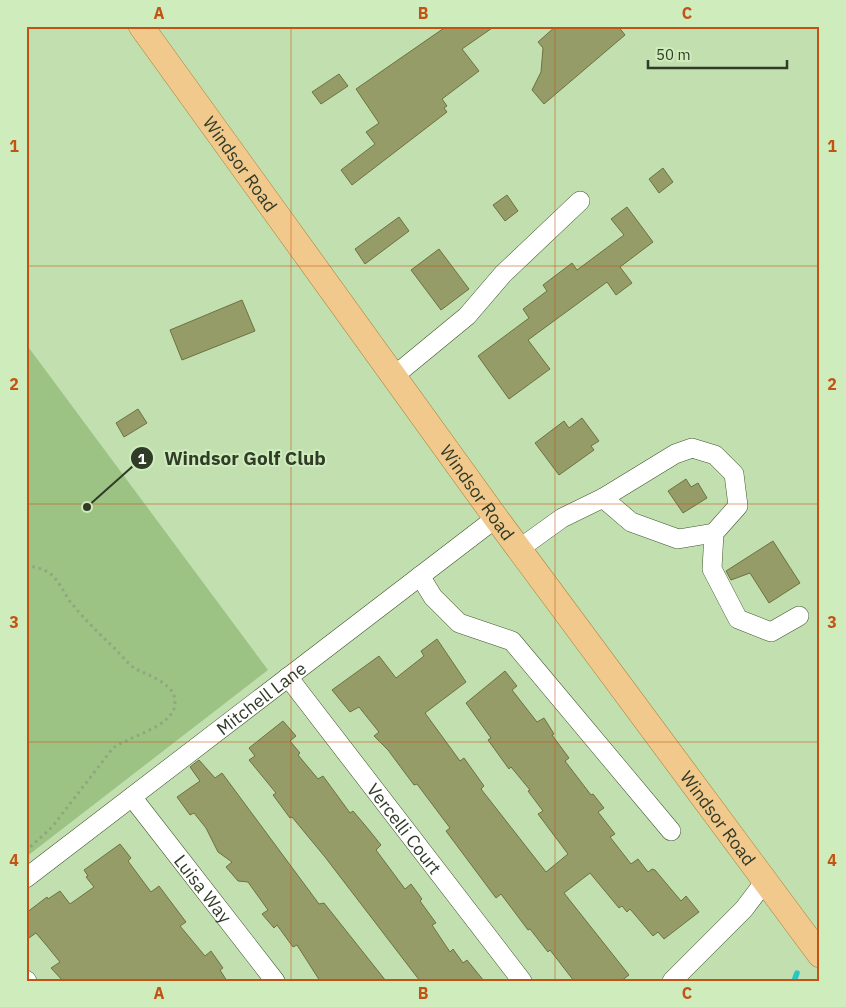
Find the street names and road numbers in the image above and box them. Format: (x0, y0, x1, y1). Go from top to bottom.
street label: Windsor Road (198, 112, 283, 216)
street label: Windsor Road (435, 440, 520, 545)
street label: Mitchell Lane (211, 656, 311, 740)
street label: Windsor Road (676, 766, 761, 870)
street label: Vercelli Court (362, 778, 447, 878)
street label: Luisa Way (169, 850, 237, 927)

